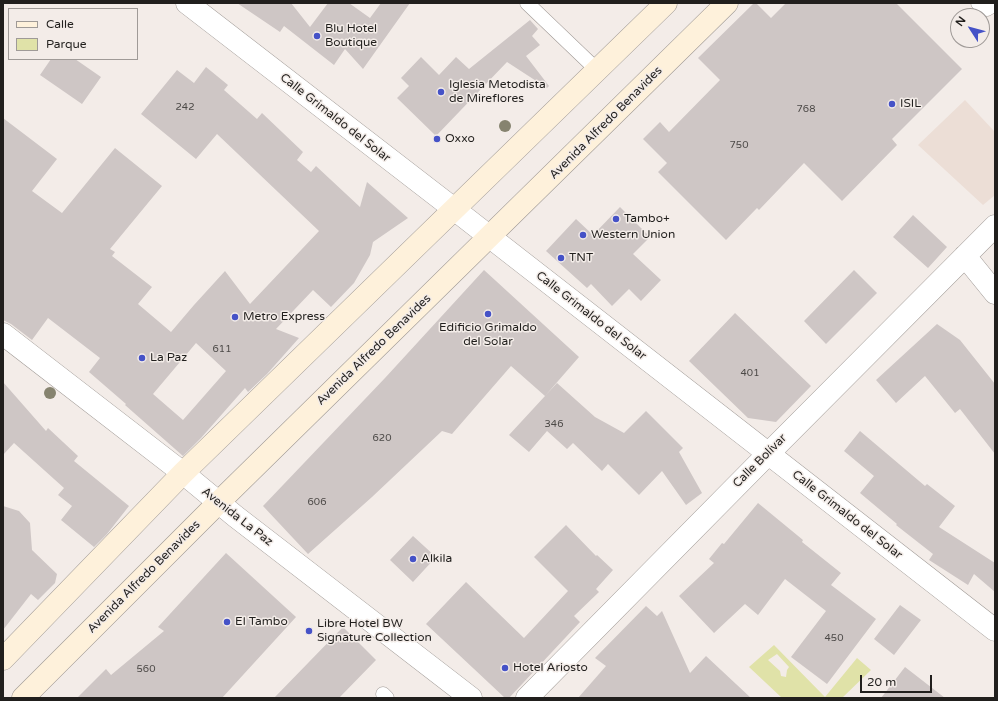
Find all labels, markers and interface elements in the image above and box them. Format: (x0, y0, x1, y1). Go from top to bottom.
legend (8, 8, 138, 60)
north arrow (950, 8, 990, 48)
text: N (953, 14, 969, 29)
text: Calle (46, 17, 74, 31)
place label: Blu Hotel Boutique (325, 22, 377, 50)
marker: Blu Hotel Boutique (312, 31, 322, 41)
text: Parque (46, 37, 87, 51)
street label: Avenida Alfredo Benavides (547, 64, 665, 182)
street label: Calle Grimaldo del Solar (277, 71, 393, 165)
place label: Iglesia Metodista de Mireflores (449, 78, 546, 106)
marker: Iglesia Metodista de Mireflores (436, 87, 446, 97)
place label: ISIL (900, 97, 921, 111)
marker: ISIL (887, 99, 897, 109)
house number: 242 (176, 101, 194, 113)
house number: 768 (797, 103, 815, 115)
place label: Oxxo (445, 132, 475, 146)
marker: Oxxo (432, 134, 442, 144)
house number: 750 (730, 139, 748, 151)
place label: Tambo+ (624, 212, 670, 226)
marker: Tambo+ (611, 214, 621, 224)
place label: Western Union (591, 228, 675, 242)
marker: Western Union (578, 230, 588, 240)
place label: TNT (569, 251, 593, 265)
marker: TNT (556, 253, 566, 263)
street label: Calle Grimaldo del Solar (533, 269, 649, 363)
street label: Avenida Alfredo Benavides (314, 292, 434, 408)
marker: Edificio Grimaldo del Solar (483, 309, 493, 319)
place label: Metro Express (243, 310, 325, 324)
marker: Metro Express (230, 312, 240, 322)
place label: Edificio Grimaldo del Solar (439, 321, 537, 349)
house number: 611 (213, 343, 231, 355)
place label: La Paz (150, 351, 187, 365)
marker: La Paz (137, 353, 147, 363)
house number: 401 (741, 367, 759, 379)
house number: 346 (545, 418, 563, 430)
street label: Calle Bolívar (730, 431, 790, 491)
house number: 620 (373, 432, 391, 444)
street label: Calle Grimaldo del Solar (789, 468, 905, 562)
street label: Avenida La Paz (198, 485, 276, 549)
house number: 606 (308, 496, 326, 508)
street label: Avenida Alfredo Benavides (85, 518, 203, 636)
place label: Alkila (421, 552, 452, 566)
marker: Alkila (408, 554, 418, 564)
place label: El Tambo (235, 615, 288, 629)
marker: El Tambo (222, 617, 232, 627)
place label: Libre Hotel BW Signature Collection (317, 617, 432, 645)
marker: Libre Hotel BW Signature Collection (304, 626, 314, 636)
house number: 450 (825, 632, 843, 644)
place label: Hotel Ariosto (513, 661, 588, 675)
house number: 560 (137, 663, 155, 675)
marker: Hotel Ariosto (500, 663, 510, 673)
scale bar (862, 667, 934, 693)
text: 20 m (867, 675, 896, 689)

